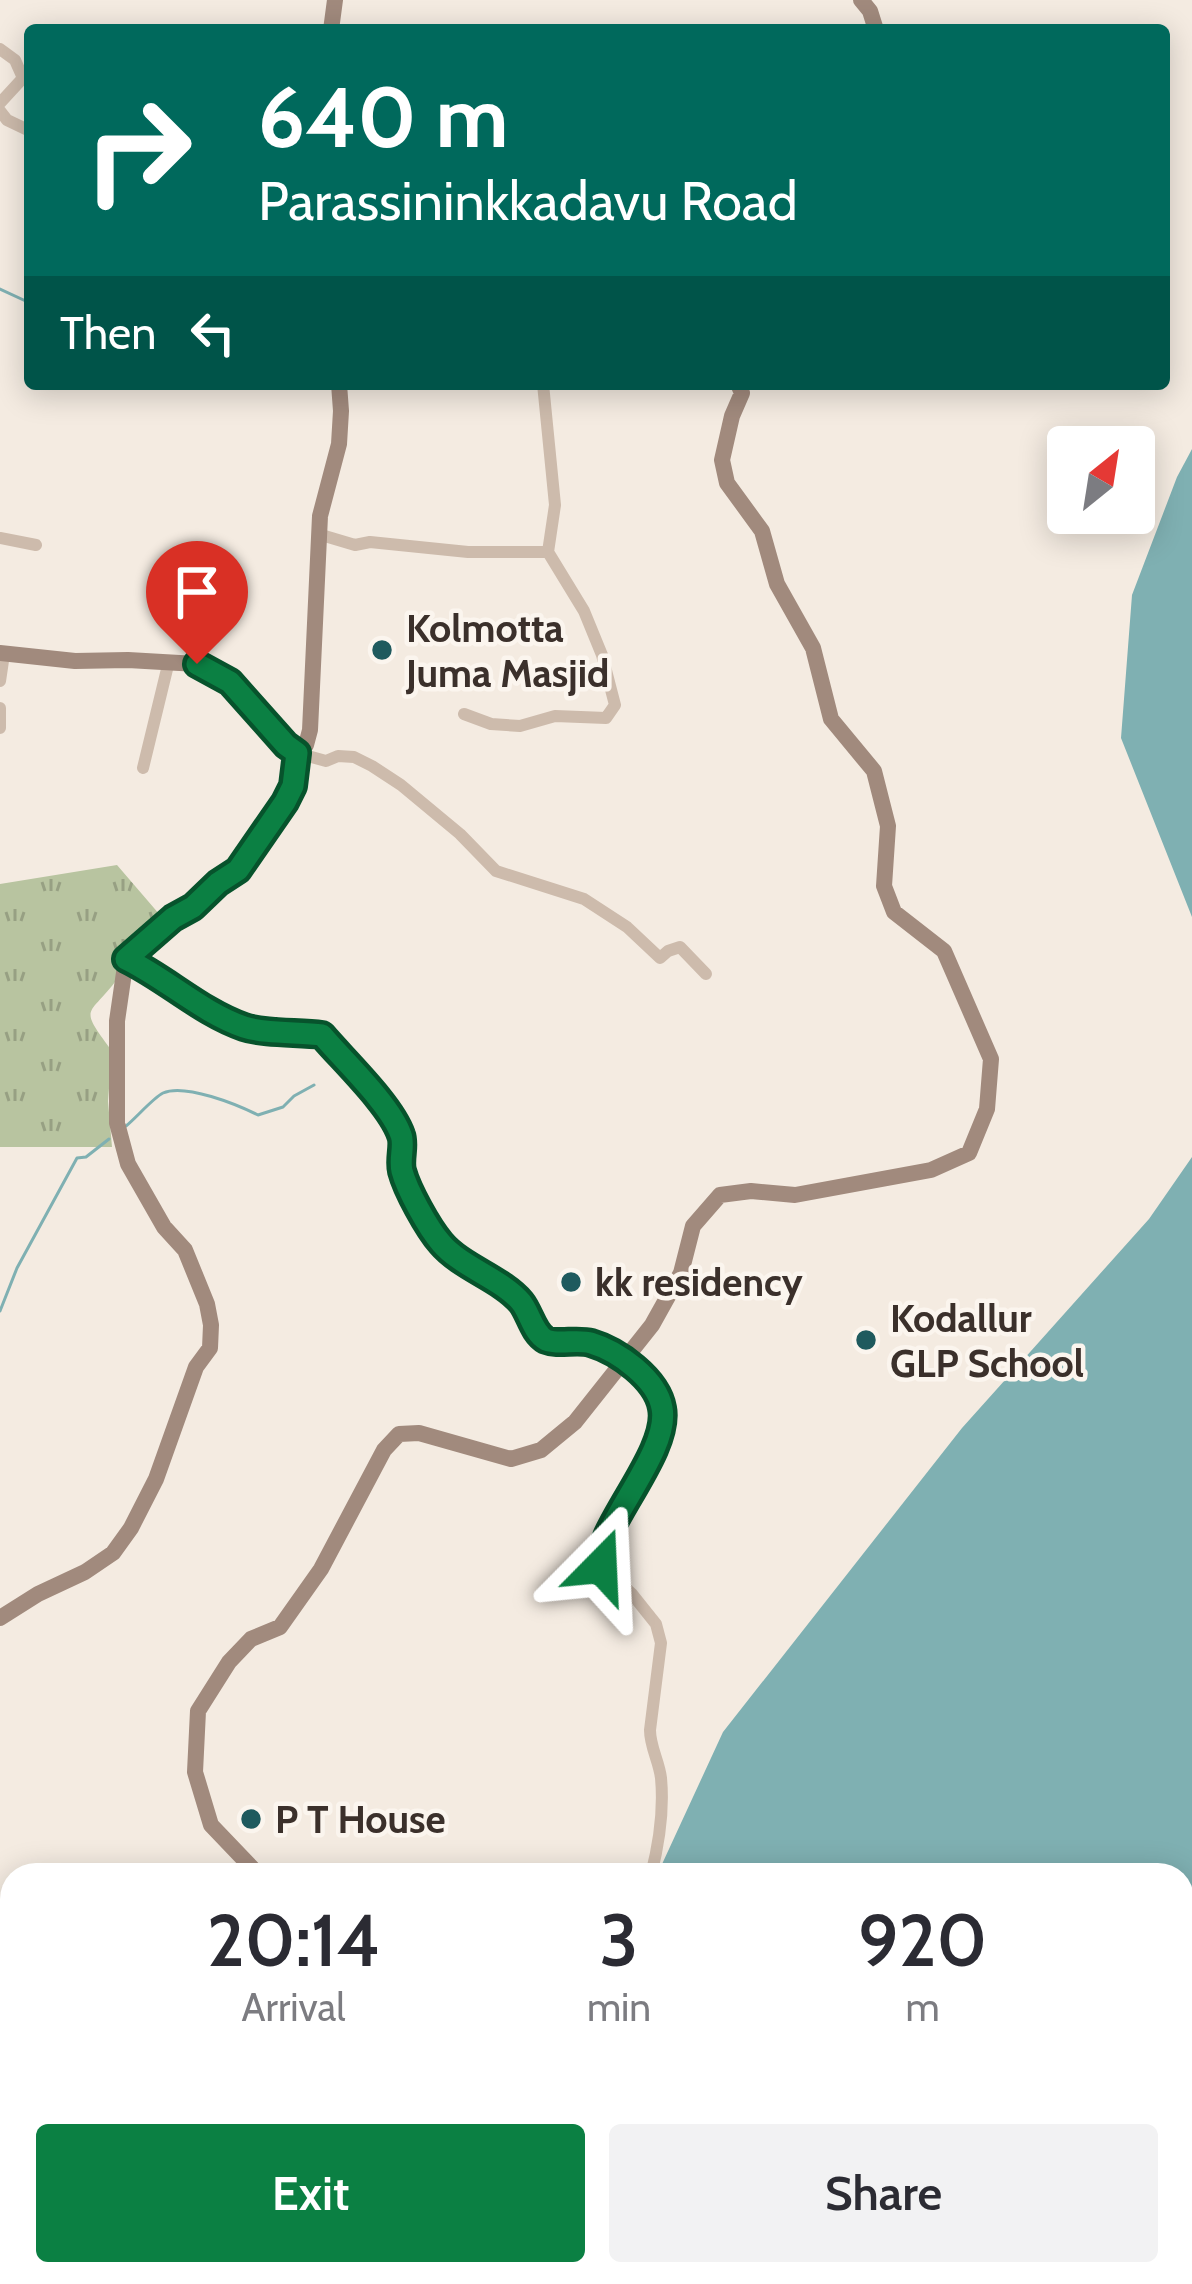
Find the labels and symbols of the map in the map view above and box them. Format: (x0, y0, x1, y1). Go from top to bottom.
north arrow (1047, 426, 1155, 534)
pin (146, 541, 248, 664)
place label: Kolmotta Juma Masjid (405, 604, 609, 697)
marker: Kolmotta Juma Masjid (369, 637, 395, 663)
place label: kk residency (595, 1258, 803, 1306)
marker: kk residency (558, 1269, 584, 1295)
place label: Kodallur GLP School (890, 1294, 1084, 1387)
marker: Kodallur GLP School (853, 1327, 879, 1353)
position arrow (538, 1503, 664, 1629)
place label: P T House (275, 1795, 446, 1843)
marker: P T House (238, 1806, 264, 1832)

